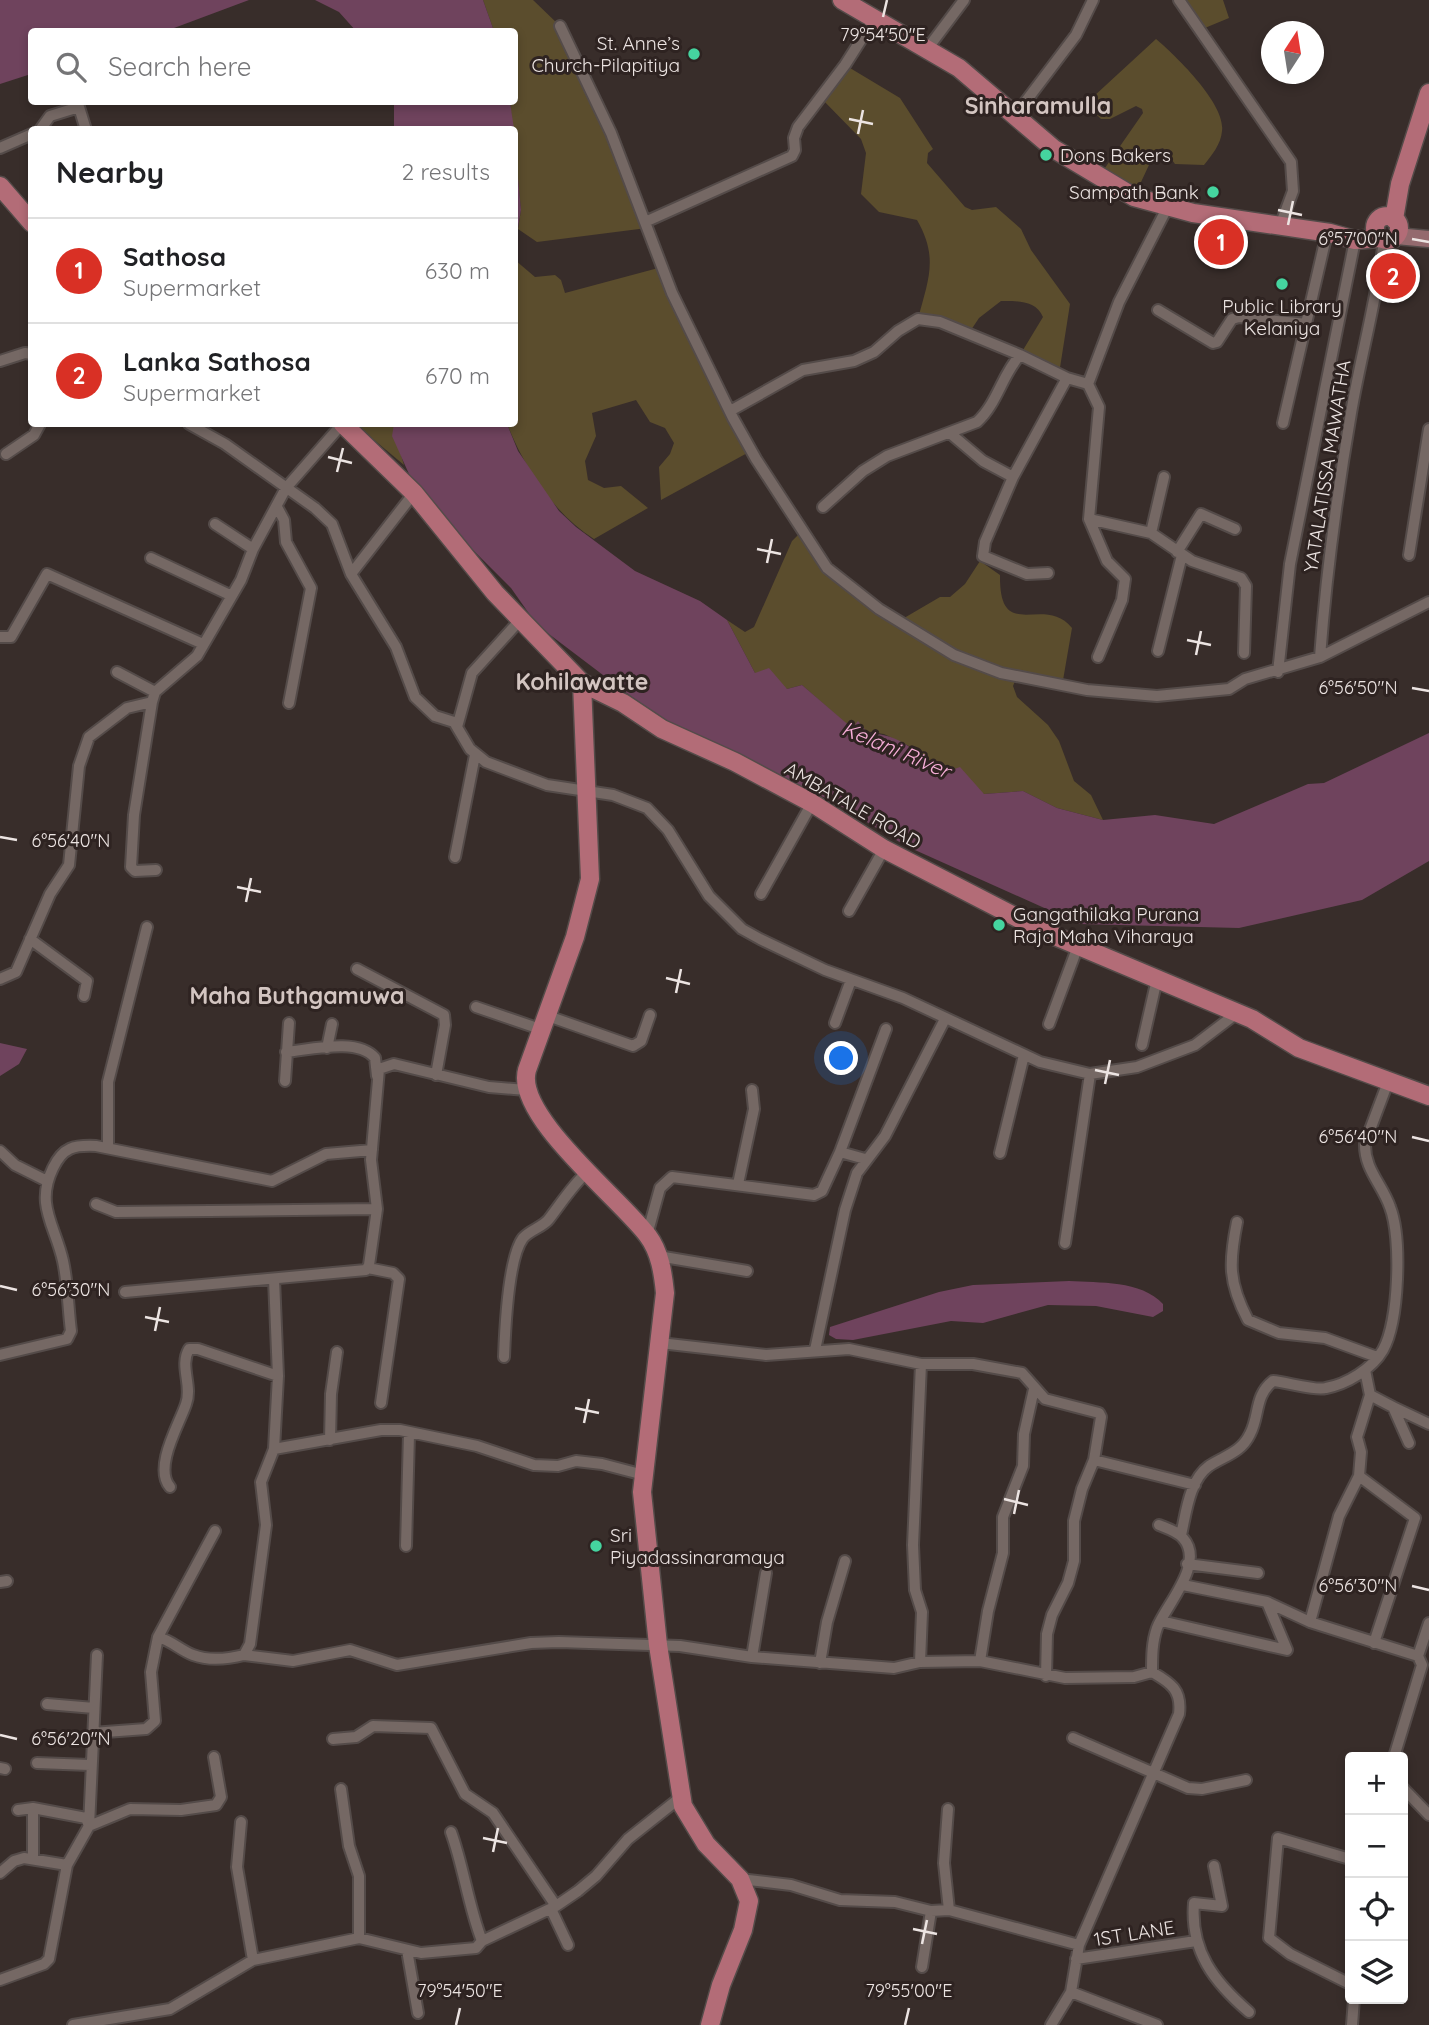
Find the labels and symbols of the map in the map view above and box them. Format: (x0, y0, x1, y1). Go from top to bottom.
north arrow (1261, 21, 1324, 84)
text: 79°54'50"E (840, 23, 926, 46)
place label: St. Anne’s Church-Pilapitiya (531, 31, 680, 77)
marker: St. Anne’s Church-Pilapitiya (686, 46, 702, 62)
district label: Sinharamulla (965, 91, 1111, 120)
place label: Dons Bakers (1060, 143, 1171, 167)
marker: Dons Bakers (1038, 147, 1054, 163)
place label: Sampath Bank (1069, 180, 1199, 204)
marker: Sampath Bank (1205, 184, 1221, 200)
pin: 1 (1198, 216, 1244, 268)
text: 6°57'00"N (1318, 227, 1398, 250)
pin: 2 (1370, 250, 1416, 302)
marker: Public Library Kelaniya (1274, 276, 1290, 292)
place label: Public Library Kelaniya (1222, 294, 1342, 340)
street label: YATALATISSA MAWATHA (1298, 358, 1356, 574)
district label: Kohilawatte (516, 667, 648, 696)
text: 6°56'50"N (1318, 676, 1398, 699)
water label: Kelani River (838, 715, 957, 785)
street label: AMBATALE ROAD (780, 756, 926, 854)
text: 6°56'40"N (32, 829, 110, 852)
place label: Gangathilaka Purana Raja Maha Viharaya (1013, 902, 1199, 948)
marker: Gangathilaka Purana Raja Maha Viharaya (991, 917, 1007, 933)
district label: Maha Buthgamuwa (189, 981, 405, 1010)
your location (824, 1041, 858, 1075)
text: 6°56'40"N (1319, 1125, 1397, 1148)
text: 6°56'30"N (32, 1278, 110, 1301)
place label: Sri Piyadassinaramaya (610, 1523, 785, 1569)
marker: Sri Piyadassinaramaya (588, 1538, 604, 1554)
text: 6°56'30"N (1319, 1574, 1397, 1597)
text: 6°56'20"N (31, 1727, 111, 1750)
street label: 1ST LANE (1092, 1915, 1176, 1951)
text: 79°54'50"E (417, 1979, 503, 2002)
text: 79°55'00"E (866, 1979, 952, 2002)

